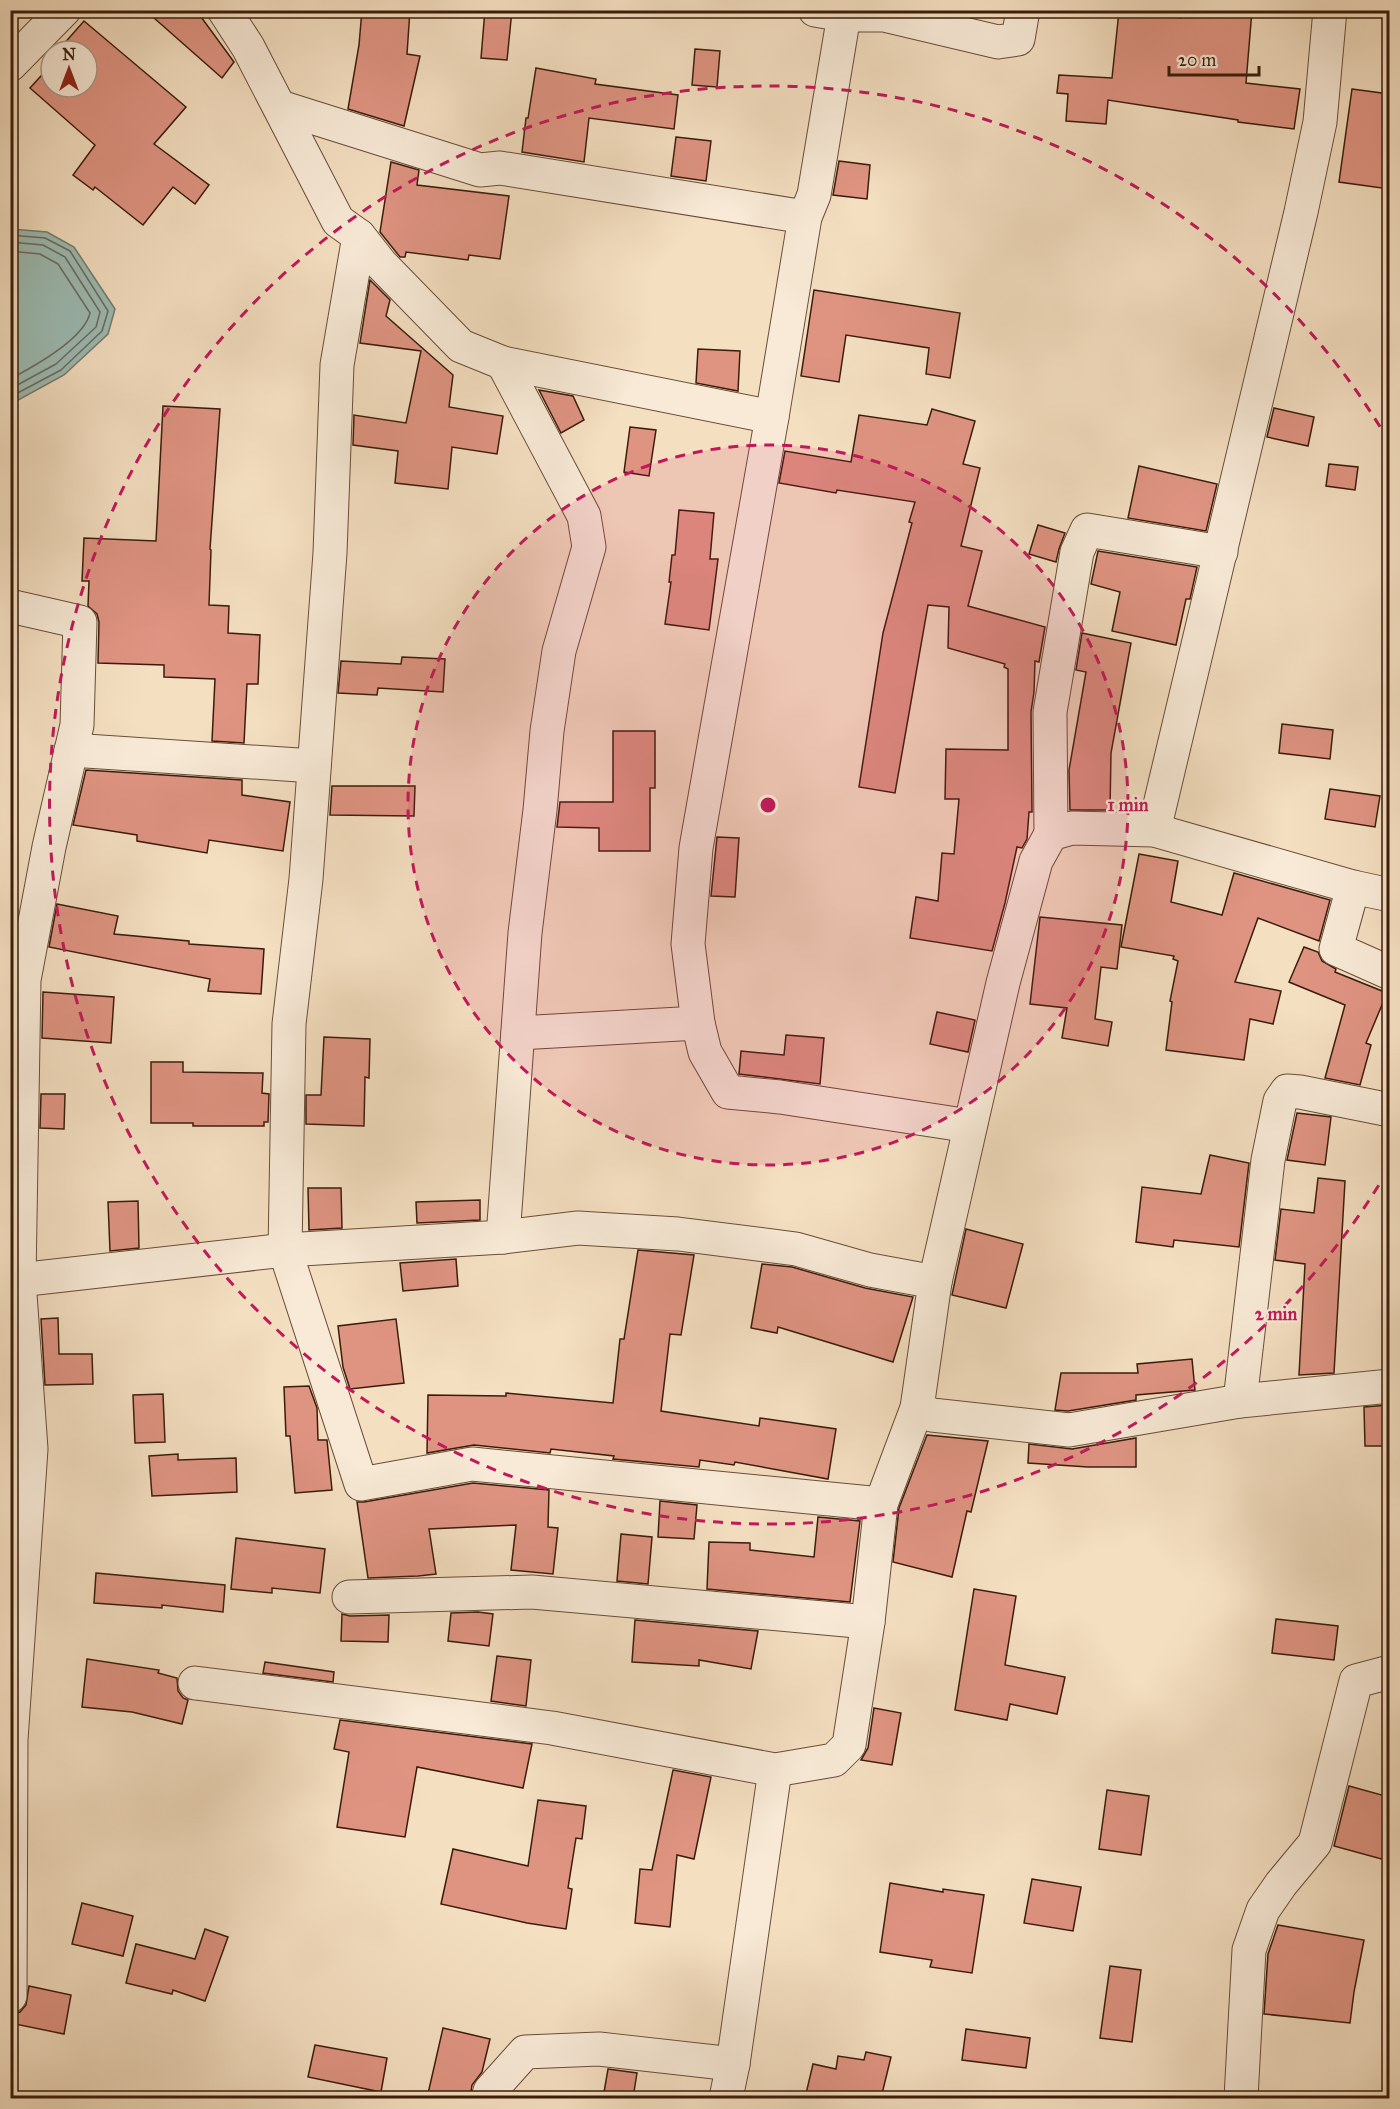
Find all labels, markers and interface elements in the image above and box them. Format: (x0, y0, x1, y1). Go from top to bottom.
north arrow (39, 39, 99, 99)
scale bar (1169, 39, 1259, 77)
text: N (62, 45, 76, 64)
text: 20 m (1178, 49, 1216, 71)
text: 1 min (1108, 794, 1149, 816)
centre of rings (758, 795, 778, 815)
text: 2 min (1255, 1303, 1298, 1325)

